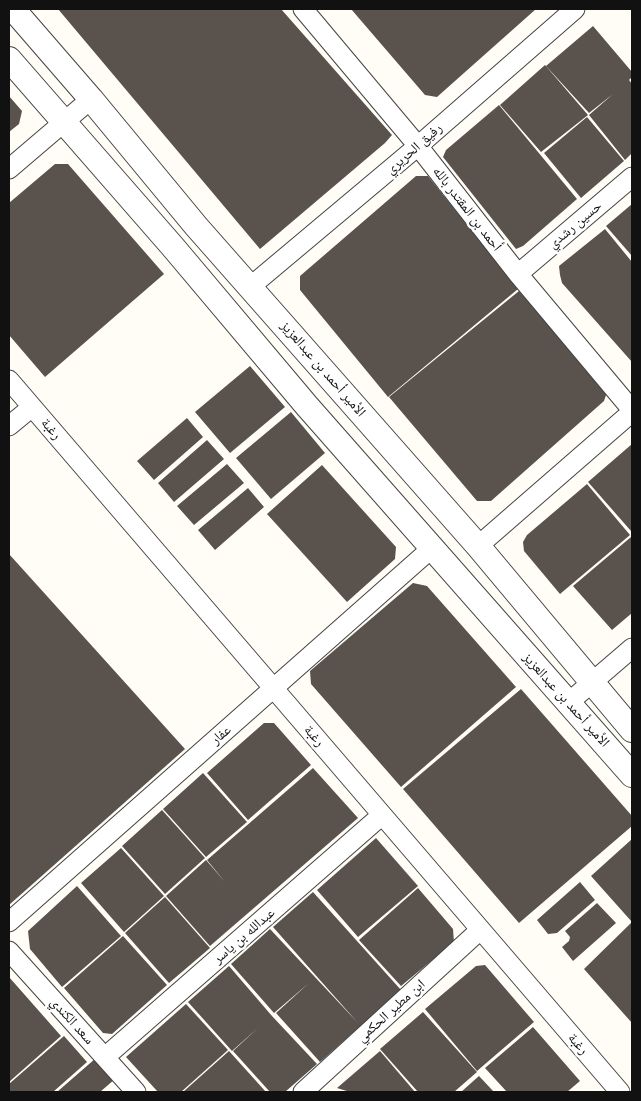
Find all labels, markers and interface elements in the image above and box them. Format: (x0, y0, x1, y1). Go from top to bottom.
street label: رفيق الحريري (382, 120, 446, 178)
street label: أحمد بن المقتدر بالله (429, 163, 505, 255)
street label: حسين رشدي (545, 198, 605, 252)
street label: الأمير أحمد بن عبدالعزيز (277, 318, 369, 420)
street label: رغبة (37, 415, 65, 443)
street label: الأمير أحمد بن عبدالعزيز (519, 649, 613, 751)
street label: عفار (207, 722, 235, 748)
street label: رغبة (300, 722, 328, 750)
street label: عبدالله بن ياسر (210, 905, 278, 967)
street label: ابن مطير الحكمي (353, 976, 429, 1046)
street label: سعد الكندي (47, 994, 97, 1048)
street label: رغبة (564, 1030, 592, 1058)

